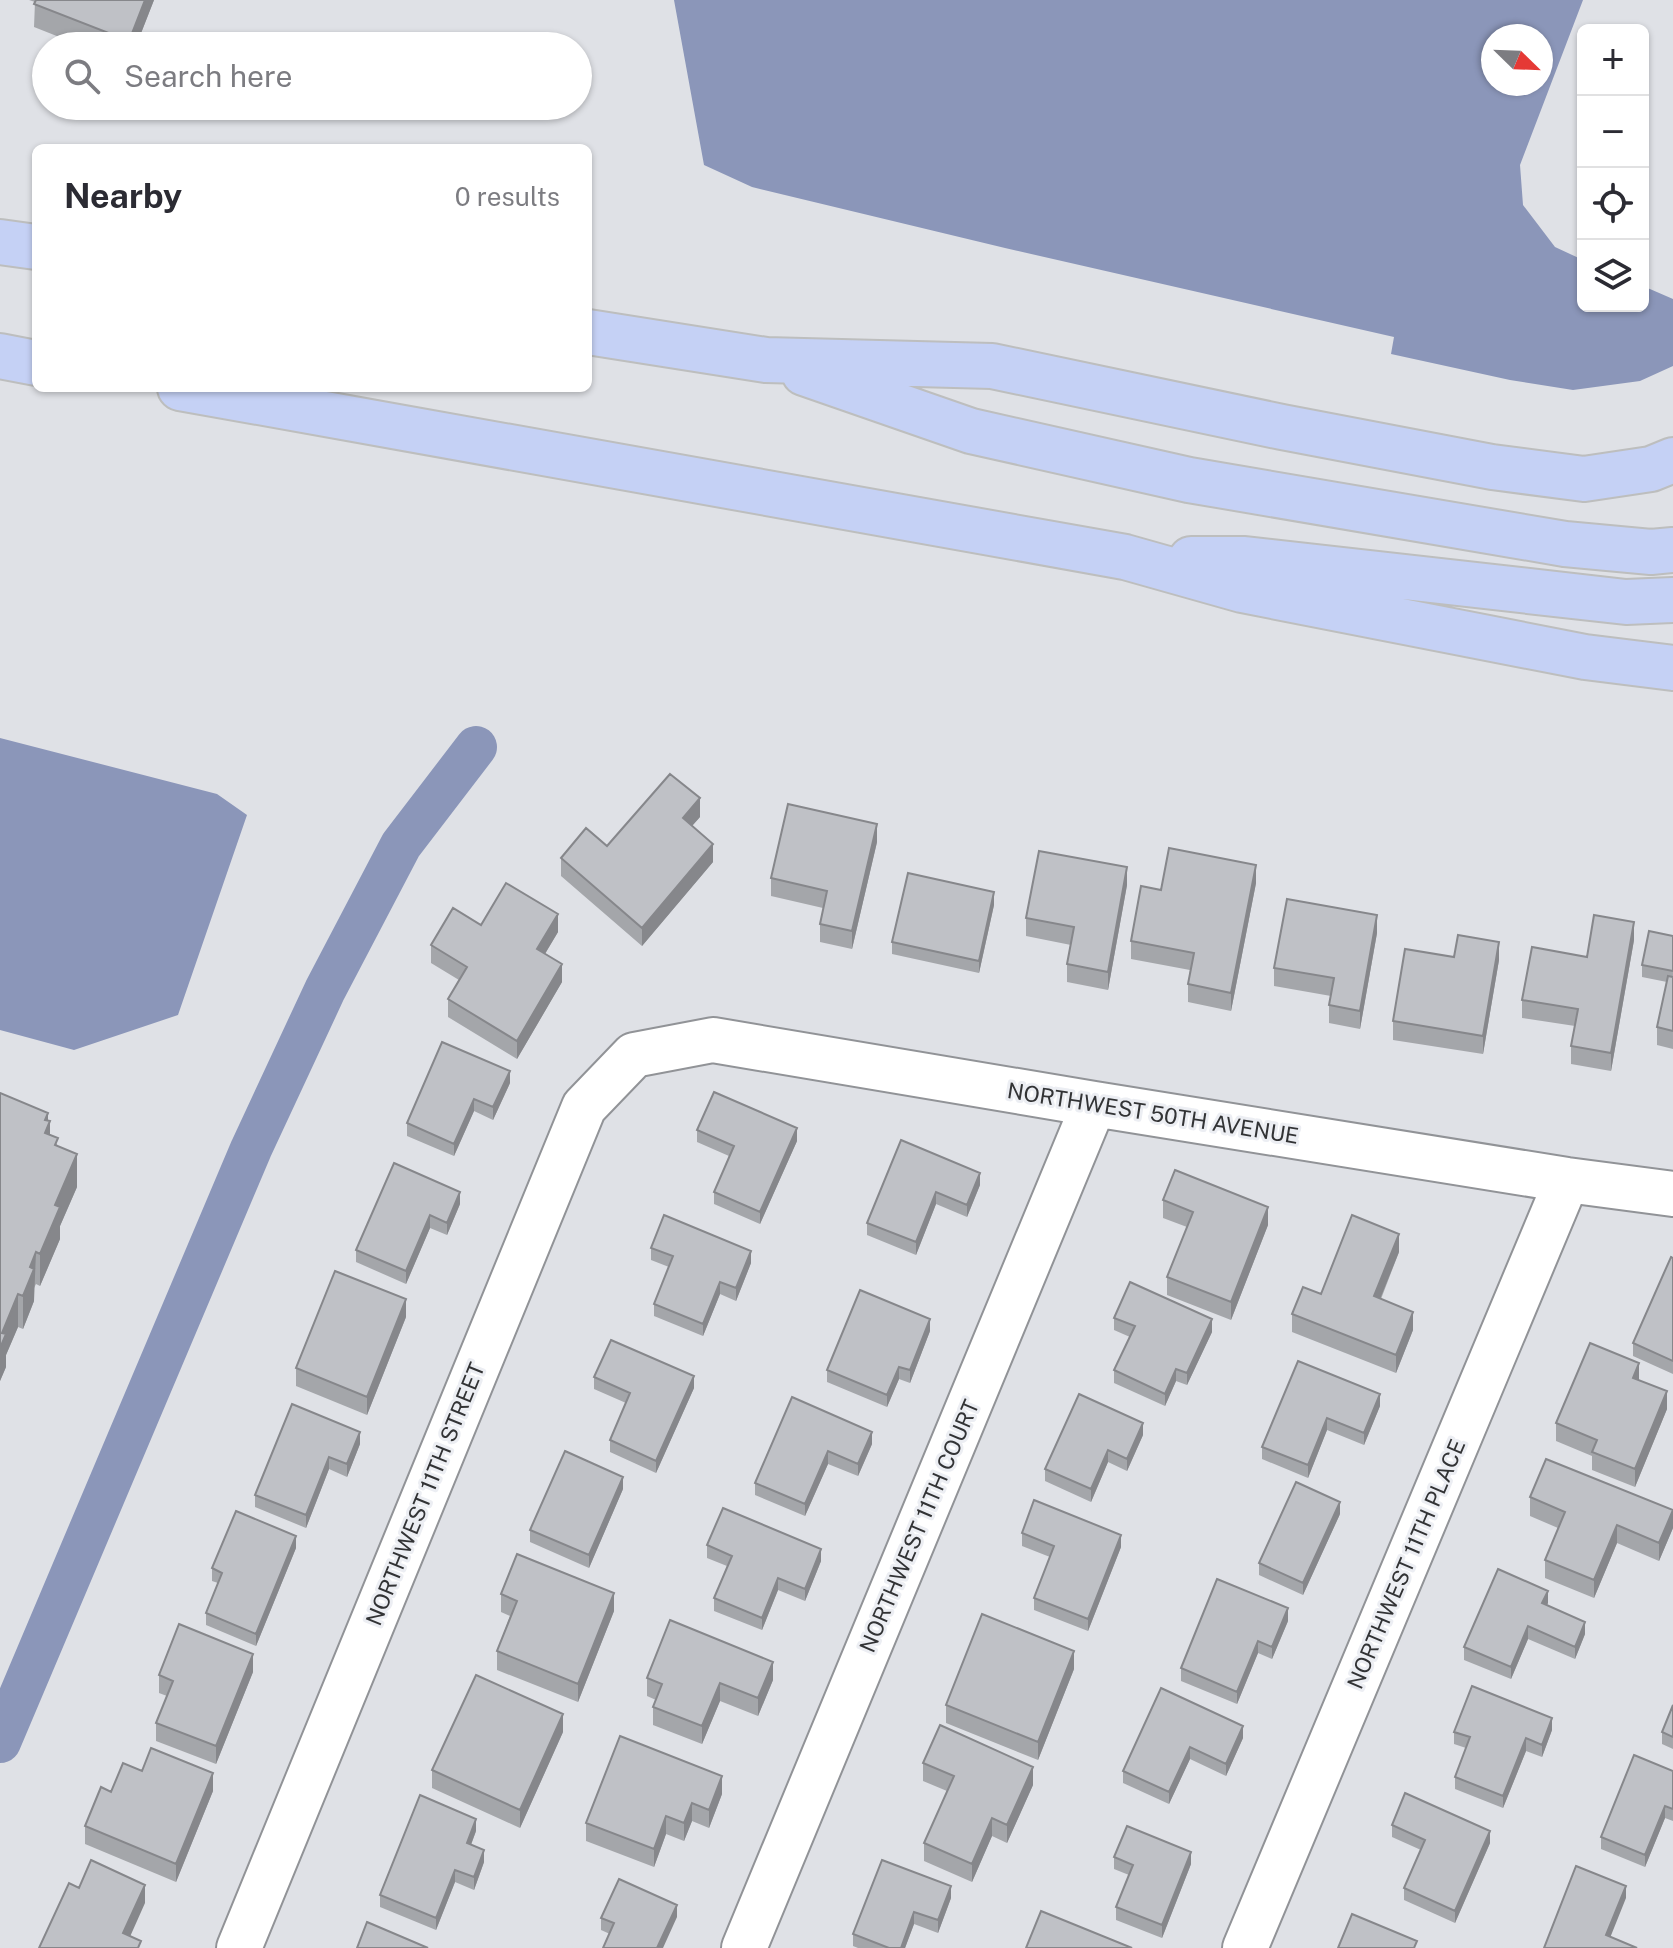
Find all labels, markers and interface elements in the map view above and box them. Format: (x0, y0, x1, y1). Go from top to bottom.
north arrow (1481, 24, 1553, 96)
map controls (1577, 24, 1649, 312)
button: + (1577, 24, 1649, 96)
search box (32, 32, 592, 120)
icon: search (60, 54, 104, 98)
text: Search here (124, 58, 292, 94)
button: − (1577, 96, 1649, 168)
button: locate (1577, 168, 1649, 240)
text: Nearby (64, 176, 182, 216)
text: 0 results (455, 181, 560, 212)
button: layers (1577, 240, 1649, 312)
street label: NORTHWEST 50TH AVENUE (1005, 1077, 1301, 1149)
street label: NORTHWEST 11TH STREET (360, 1359, 490, 1629)
street label: NORTHWEST 11TH COURT (854, 1396, 984, 1656)
street label: NORTHWEST 11TH PLACE (1342, 1435, 1470, 1693)

